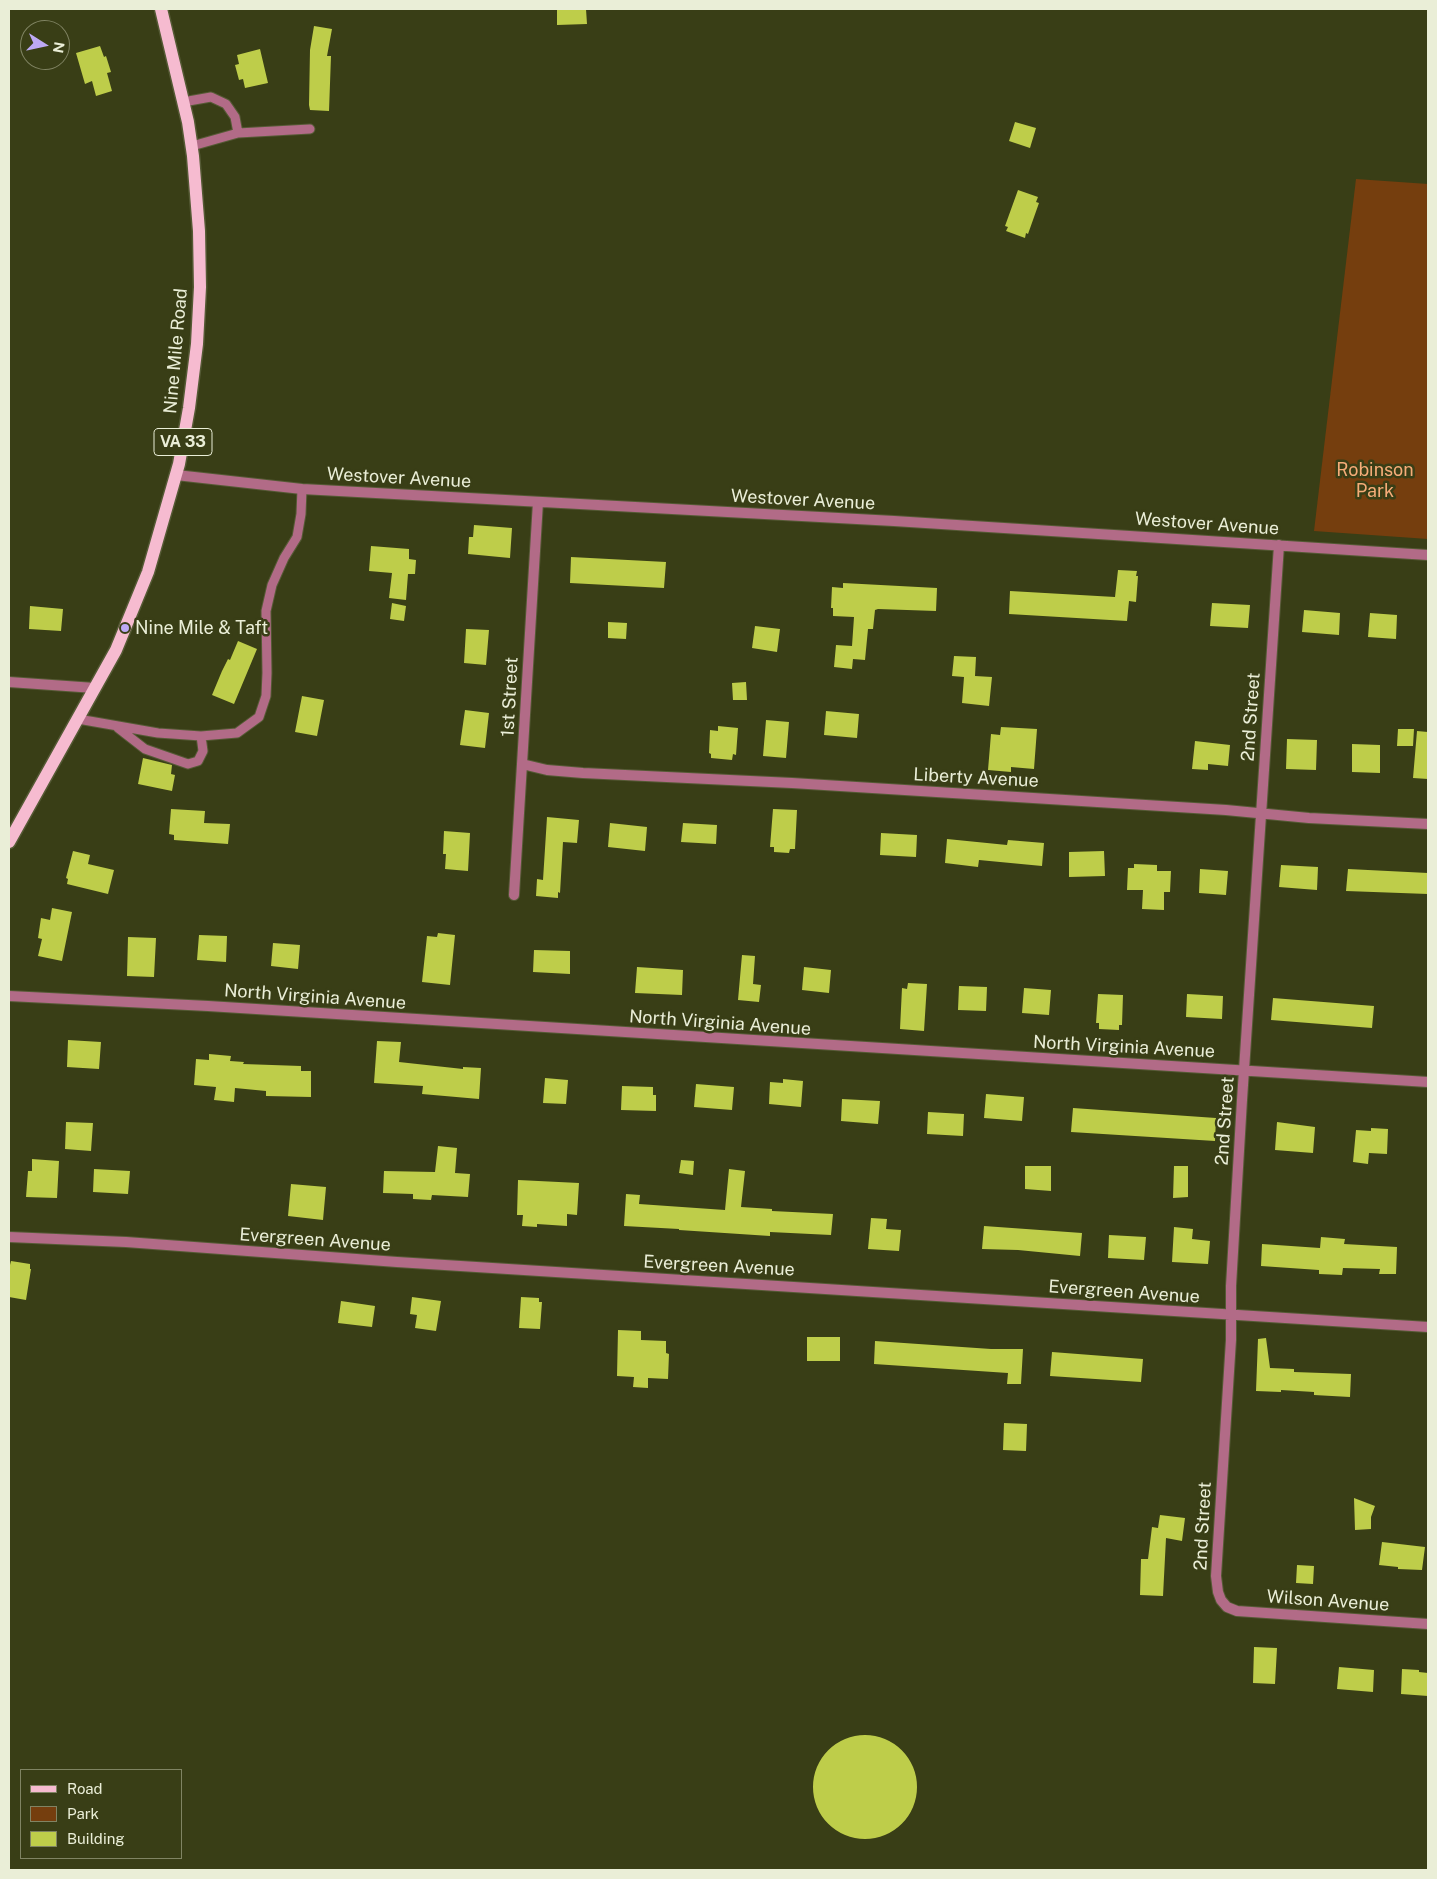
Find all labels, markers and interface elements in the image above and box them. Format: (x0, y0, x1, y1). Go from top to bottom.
north arrow (20, 20, 70, 70)
text: N (50, 41, 68, 54)
street label: Nine Mile Road (160, 287, 192, 415)
road number: VA 33 (154, 428, 212, 456)
park label: Robinson Park (1336, 459, 1414, 502)
street label: Westover Avenue (326, 463, 472, 493)
street label: Westover Avenue (730, 485, 876, 515)
street label: Westover Avenue (1134, 508, 1280, 540)
place label: Nine Mile & Taft (135, 617, 268, 639)
marker: Nine Mile & Taft (119, 622, 131, 634)
street label: 1st Street (497, 656, 523, 738)
street label: 2nd Street (1237, 672, 1265, 762)
street label: Liberty Avenue (913, 764, 1039, 792)
street label: North Virginia Avenue (223, 980, 407, 1014)
street label: North Virginia Avenue (628, 1006, 812, 1040)
street label: North Virginia Avenue (1032, 1031, 1216, 1063)
street label: 2nd Street (1211, 1076, 1239, 1166)
street label: Evergreen Avenue (239, 1224, 391, 1256)
street label: Evergreen Avenue (643, 1251, 795, 1281)
street label: Evergreen Avenue (1048, 1276, 1200, 1308)
street label: 2nd Street (1190, 1481, 1216, 1571)
street label: Wilson Avenue (1266, 1586, 1390, 1616)
legend (20, 1769, 182, 1859)
text: Road (67, 1780, 103, 1797)
text: Park (67, 1805, 99, 1822)
text: Building (67, 1830, 125, 1847)

